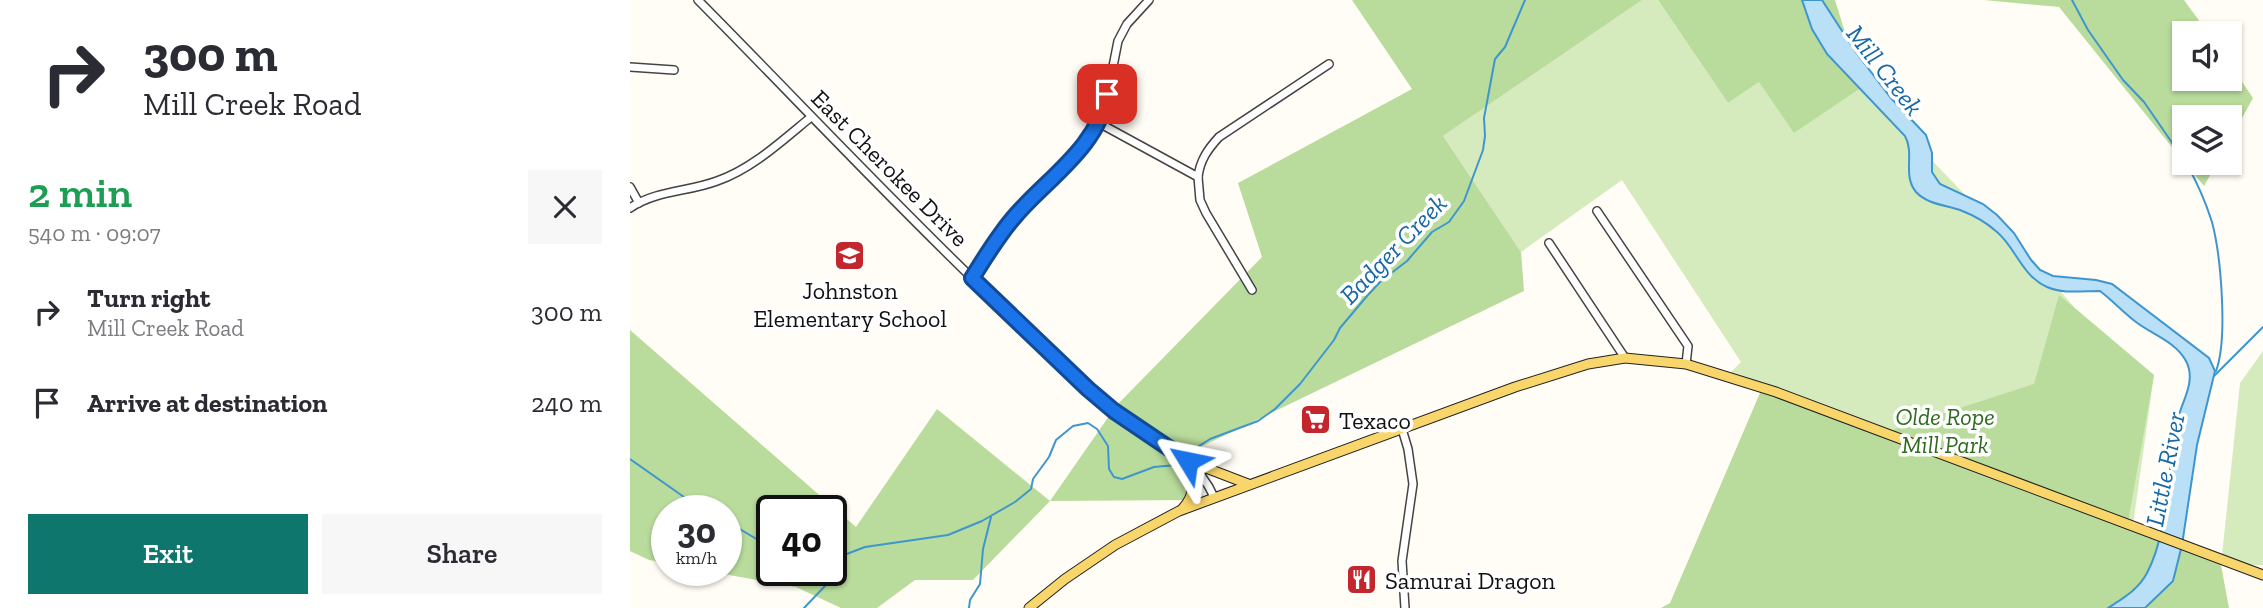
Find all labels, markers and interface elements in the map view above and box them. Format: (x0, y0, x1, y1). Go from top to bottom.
water label: Mill Creek (1840, 18, 1930, 122)
map controls (2172, 21, 2242, 175)
button: sound (2172, 21, 2242, 91)
text: 300 m (143, 25, 278, 84)
icon: right (28, 28, 119, 119)
pin (1077, 64, 1137, 124)
icon: arrive (1088, 75, 1126, 113)
street label: East Cherokee Drive (806, 84, 974, 252)
text: Mill Creek Road (143, 85, 361, 123)
button: layers (2172, 105, 2242, 175)
text: 2 min (28, 167, 132, 218)
button: close (528, 170, 602, 244)
water label: Badger Creek (1333, 187, 1453, 311)
text: 540 m · 09:07 (28, 219, 161, 247)
school or university icon: Johnston Elementary School (833, 239, 867, 273)
place label: Johnston Elementary School (753, 276, 947, 333)
text: Turn right (87, 282, 210, 314)
icon: right (28, 293, 66, 331)
text: 300 m (531, 296, 602, 328)
text: Mill Creek Road (87, 314, 244, 342)
icon: arrive (28, 384, 66, 422)
text: Arrive at destination (87, 387, 327, 419)
text: 240 m (531, 387, 602, 419)
park label: Olde Rope Mill Park (1895, 402, 1995, 459)
supermarket icon: Texaco (1299, 403, 1333, 437)
place label: Texaco (1339, 406, 1411, 435)
water label: Little River (2138, 409, 2192, 529)
position arrow (1151, 424, 1225, 498)
speed limit sign: 40 (756, 495, 847, 586)
text: 30 (677, 510, 716, 552)
button: Exit (28, 514, 308, 594)
button: Share (322, 514, 602, 594)
text: km/h (676, 547, 717, 569)
restaurant icon: Samurai Dragon (1345, 563, 1379, 597)
place label: Samurai Dragon (1385, 566, 1555, 595)

